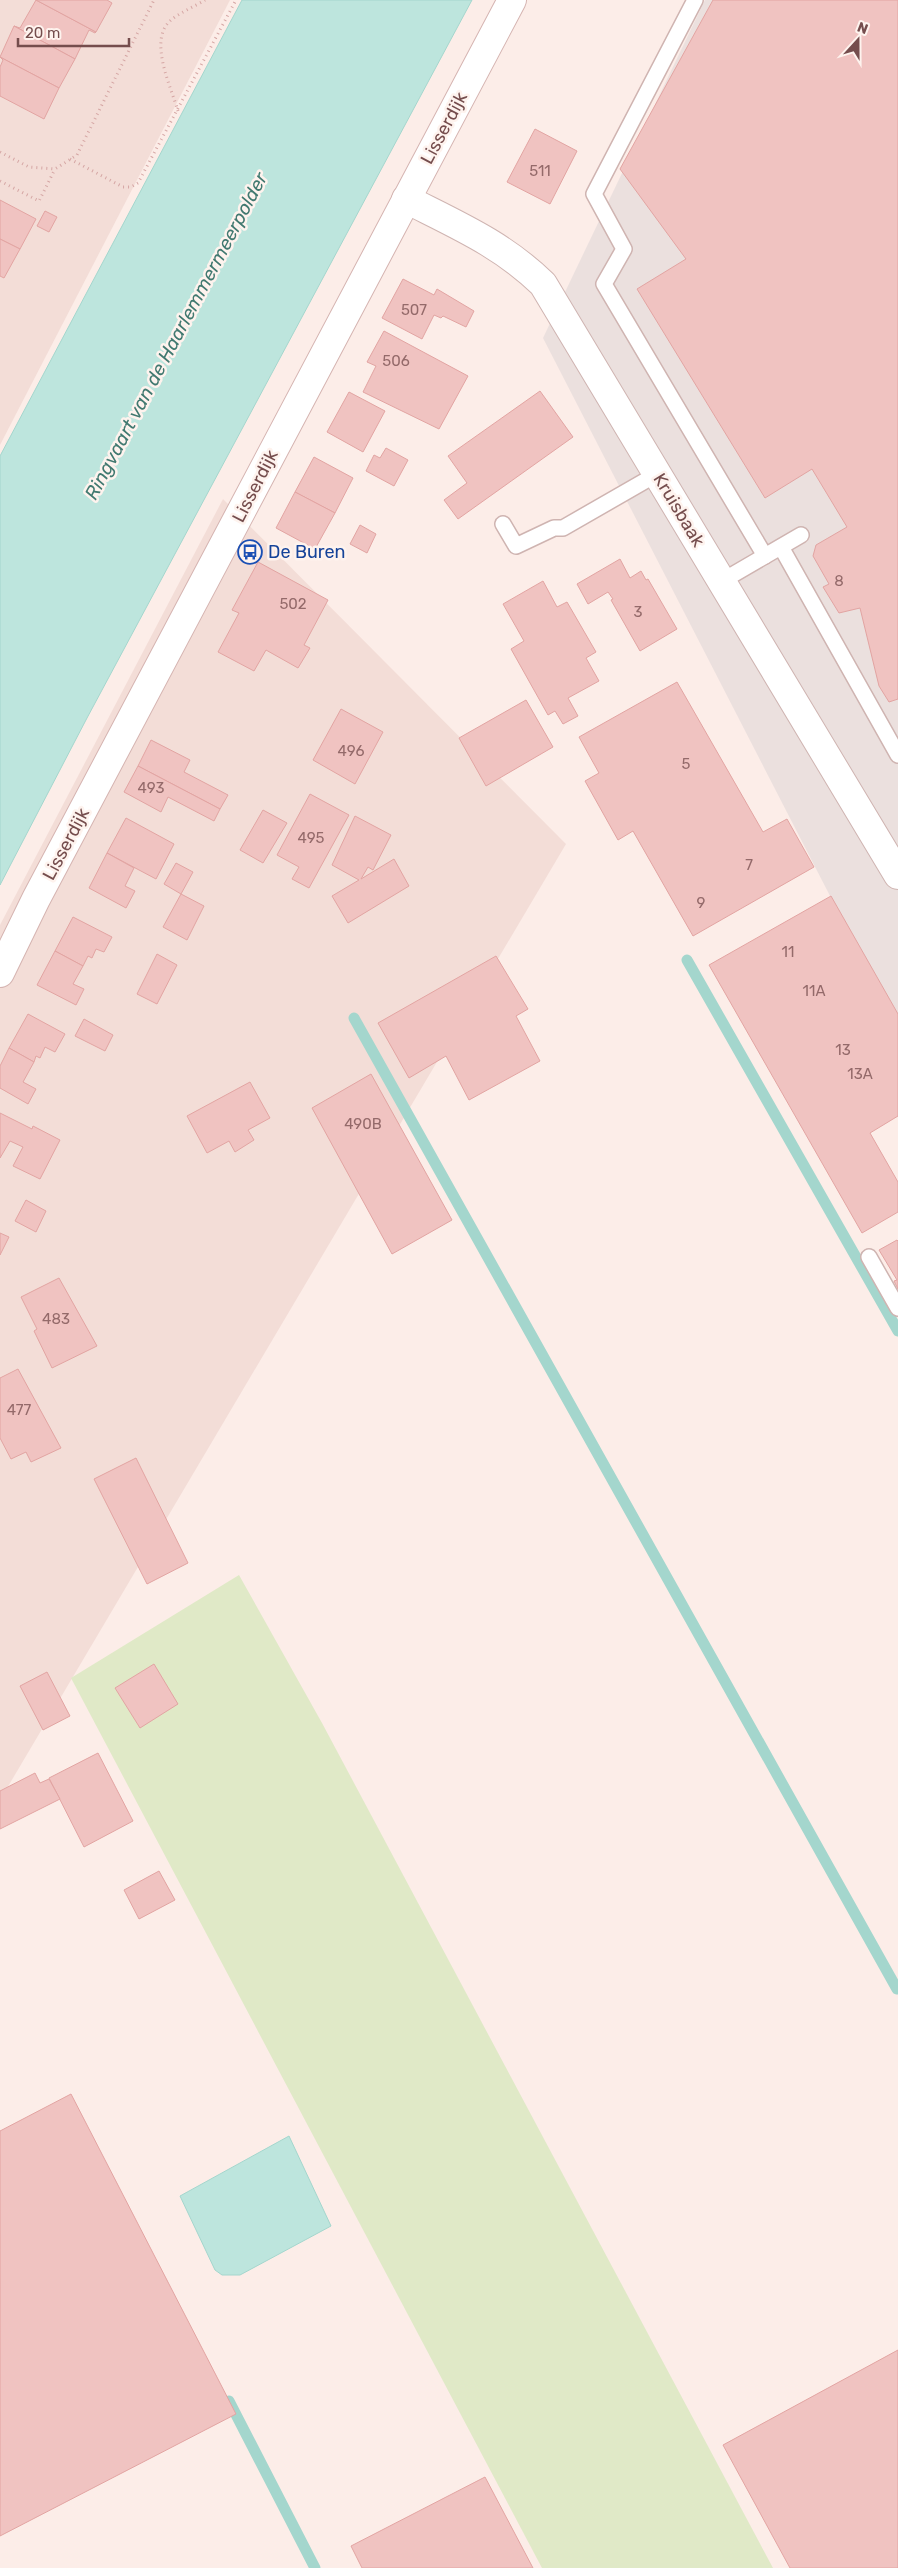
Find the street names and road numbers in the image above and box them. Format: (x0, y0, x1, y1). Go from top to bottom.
street label: Lisserdijk (416, 88, 472, 168)
street label: Lisserdijk (227, 445, 283, 526)
street label: Kruisbaak (648, 469, 710, 551)
street label: Lisserdijk (38, 804, 94, 884)

